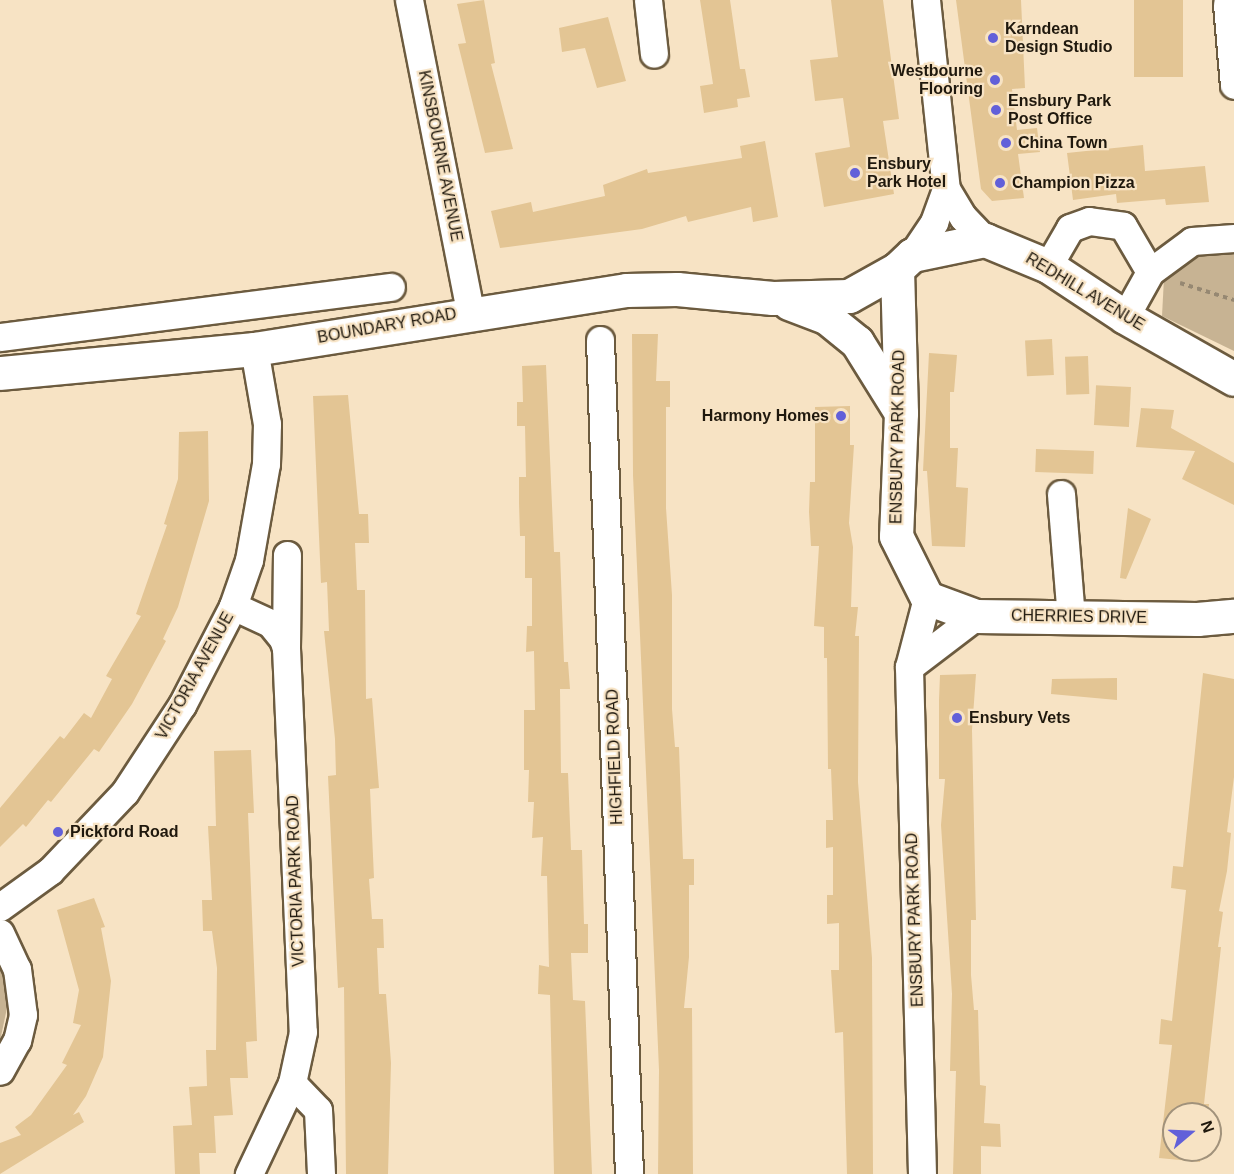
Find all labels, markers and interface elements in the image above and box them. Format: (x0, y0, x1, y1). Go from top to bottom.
place label: Karndean Design Studio (1005, 19, 1113, 57)
marker: Karndean Design Studio (986, 31, 1000, 45)
place label: Westbourne Flooring (891, 61, 983, 99)
street label: KINSBOURNE AVENUE (414, 68, 466, 244)
marker: Westbourne Flooring (988, 73, 1002, 87)
place label: Ensbury Park Post Office (1008, 91, 1111, 129)
marker: Ensbury Park Post Office (989, 103, 1003, 117)
place label: China Town (1018, 133, 1107, 153)
marker: China Town (999, 136, 1013, 150)
place label: Ensbury Park Hotel (867, 154, 946, 192)
marker: Ensbury Park Hotel (848, 166, 862, 180)
place label: Champion Pizza (1012, 173, 1135, 193)
marker: Champion Pizza (993, 176, 1007, 190)
street label: REDHILL AVENUE (1021, 249, 1149, 335)
street label: BOUNDARY ROAD (316, 304, 458, 348)
street label: ENSBURY PARK ROAD (887, 350, 909, 524)
place label: Harmony Homes (702, 406, 829, 426)
marker: Harmony Homes (834, 409, 848, 423)
street label: CHERRIES DRIVE (1011, 606, 1147, 628)
street label: VICTORIA AVENUE (152, 608, 238, 744)
street label: HIGHFIELD ROAD (603, 689, 627, 825)
place label: Ensbury Vets (969, 708, 1070, 728)
marker: Ensbury Vets (950, 711, 964, 725)
street label: VICTORIA PARK ROAD (283, 794, 309, 968)
place label: Pickford Road (70, 822, 178, 842)
marker: Pickford Road (51, 825, 65, 839)
street label: ENSBURY PARK ROAD (902, 832, 928, 1008)
north arrow (1162, 1102, 1222, 1162)
text: N (1198, 1118, 1218, 1135)

